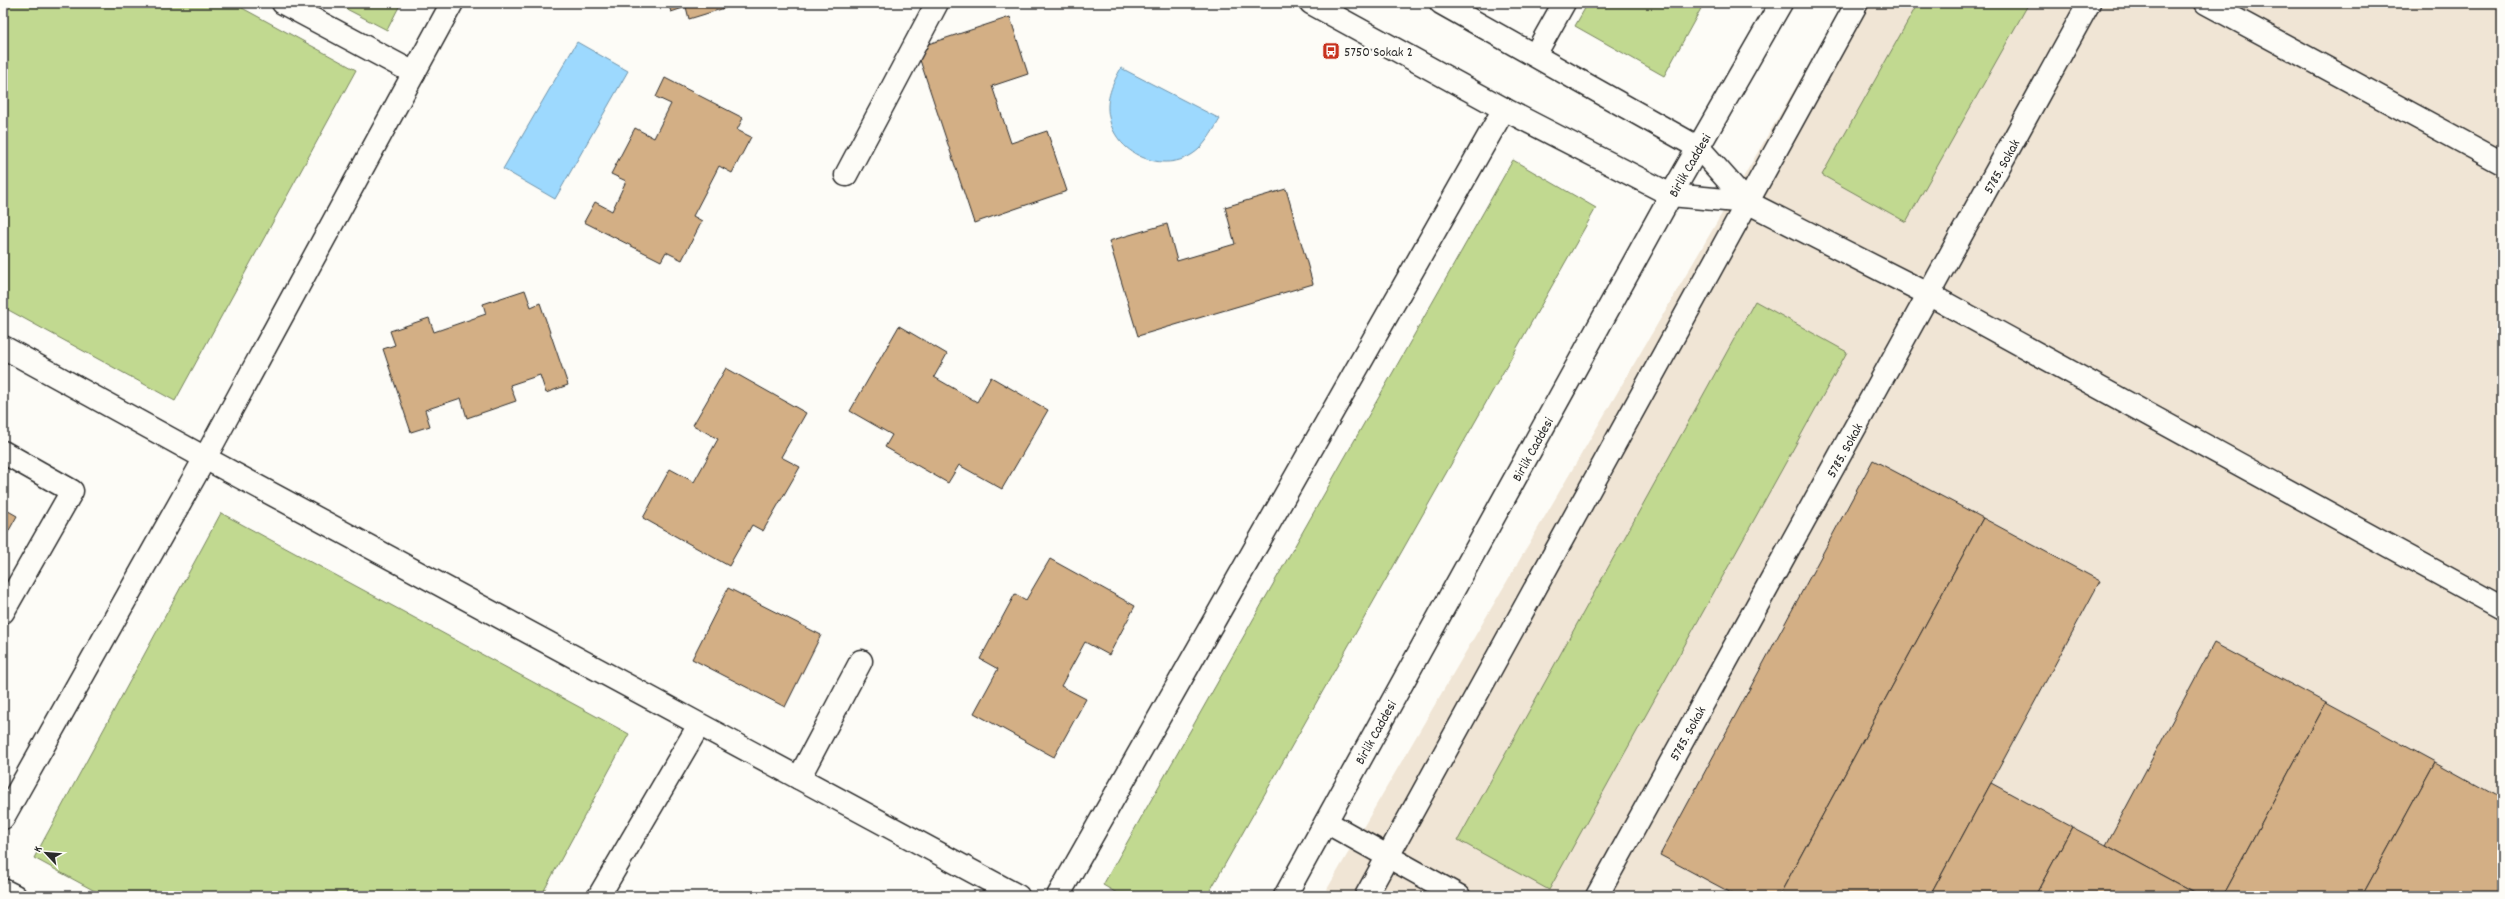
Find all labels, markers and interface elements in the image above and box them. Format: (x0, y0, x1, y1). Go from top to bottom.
bus stop icon: 5750 Sokak 2 (1321, 41, 1341, 61)
place label: 5750 Sokak 2 (1344, 43, 1413, 63)
street label: Birlik Caddesi (1664, 130, 1717, 202)
street label: 5785. Sokak (1979, 136, 2026, 198)
street label: Birlik Caddesi (1508, 414, 1560, 486)
street label: 5785. Sokak (1822, 420, 1869, 482)
street label: Birlik Caddesi (1351, 697, 1403, 769)
street label: 5785. Sokak (1665, 703, 1712, 765)
north arrow (26, 833, 66, 873)
text: K (31, 844, 47, 855)

